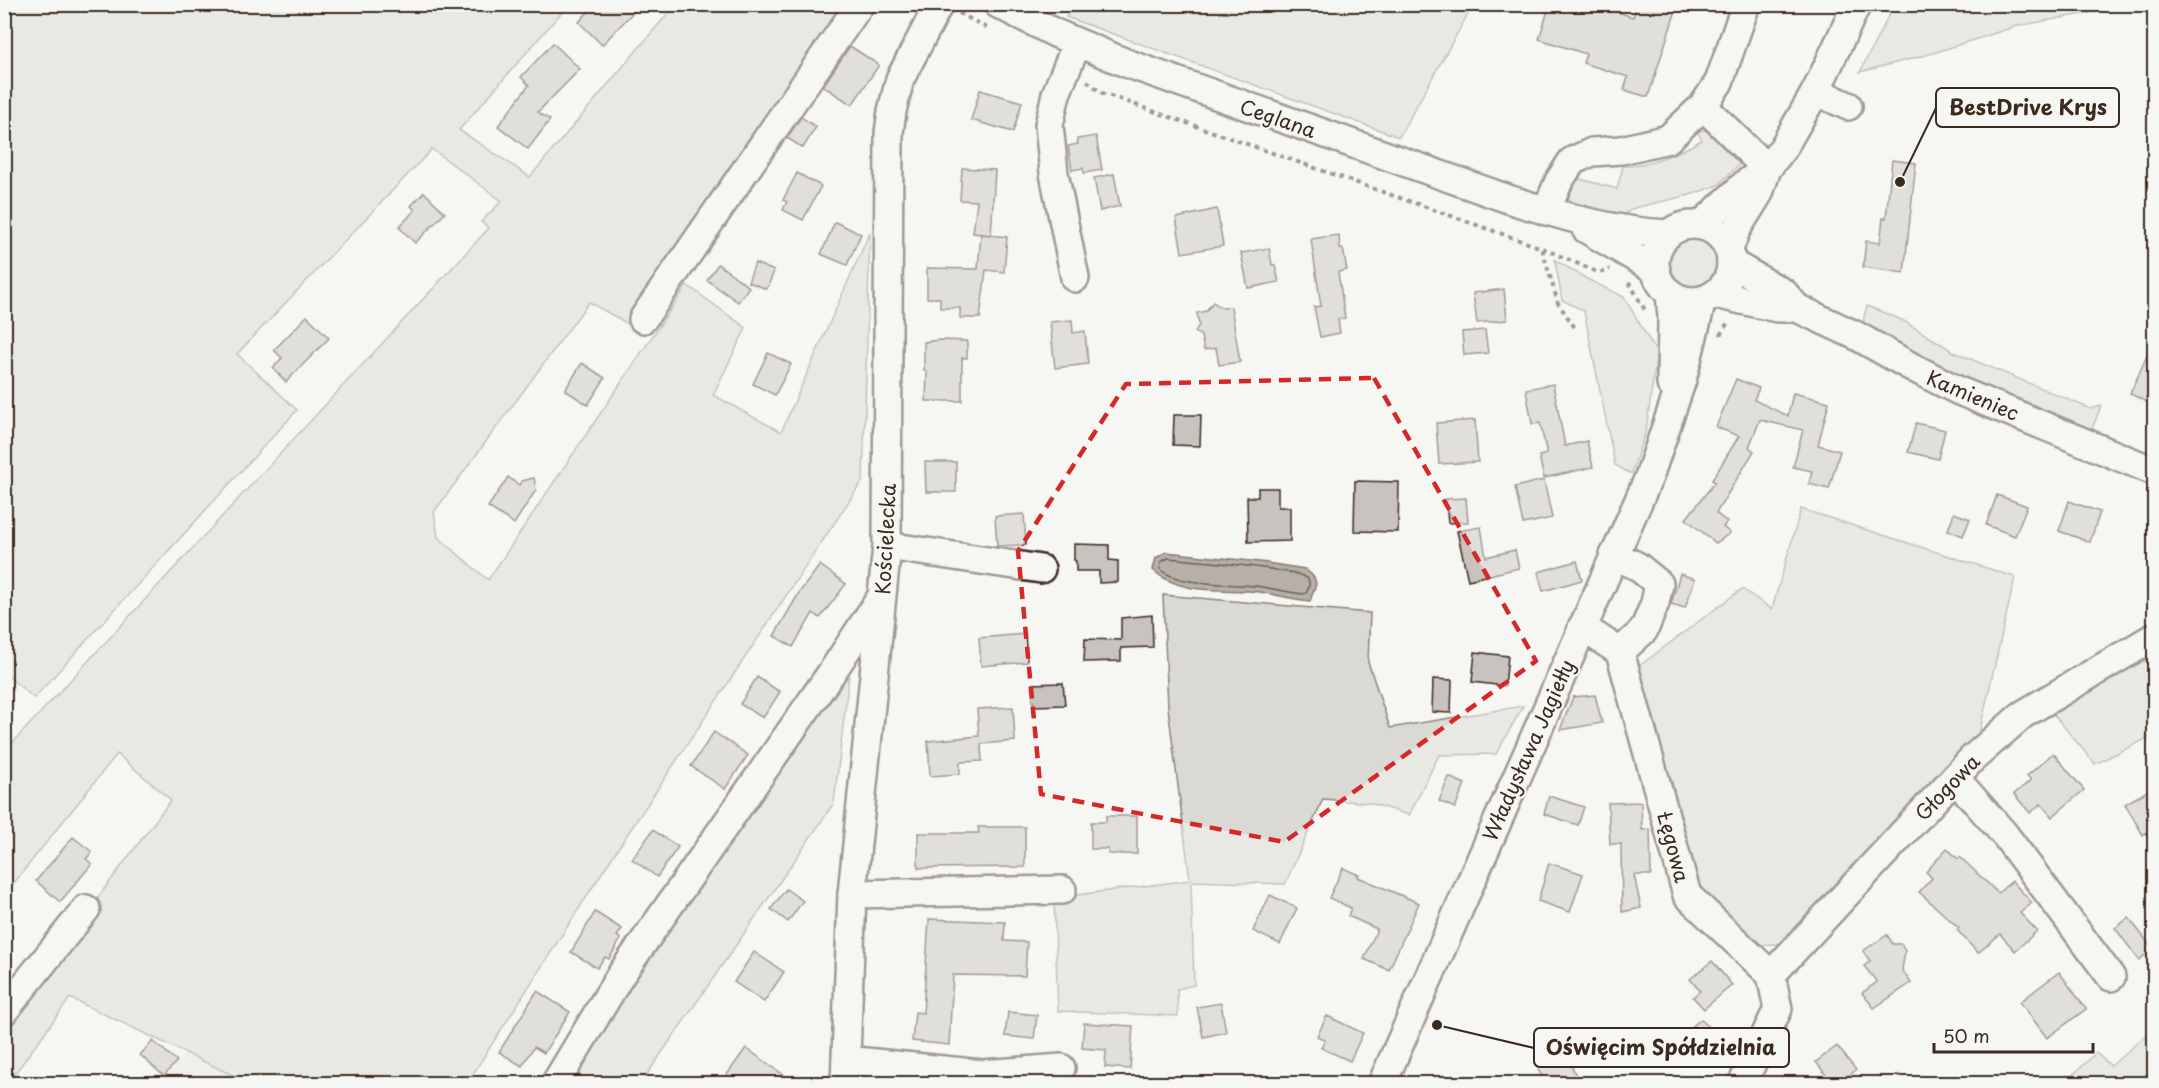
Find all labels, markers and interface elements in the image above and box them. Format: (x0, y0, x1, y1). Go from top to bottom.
callout: BestDrive Krys (1936, 88, 2119, 127)
text: BestDrive Krys (1949, 90, 2107, 122)
street label: Ceglana (1236, 91, 1320, 145)
street label: Kamieniec (1922, 362, 2024, 428)
street label: Kościelecka (867, 482, 903, 595)
street label: Władysława Jagiełły (1474, 654, 1582, 846)
street label: Głogowa (1907, 746, 1987, 827)
street label: Łęgowa (1650, 808, 1698, 886)
scale bar (1934, 1016, 2093, 1054)
text: 50 m (1943, 1022, 1990, 1049)
callout: Oświęcim Spółdzielnia (1534, 1028, 1789, 1067)
text: Oświęcim Spółdzielnia (1546, 1030, 1777, 1062)

